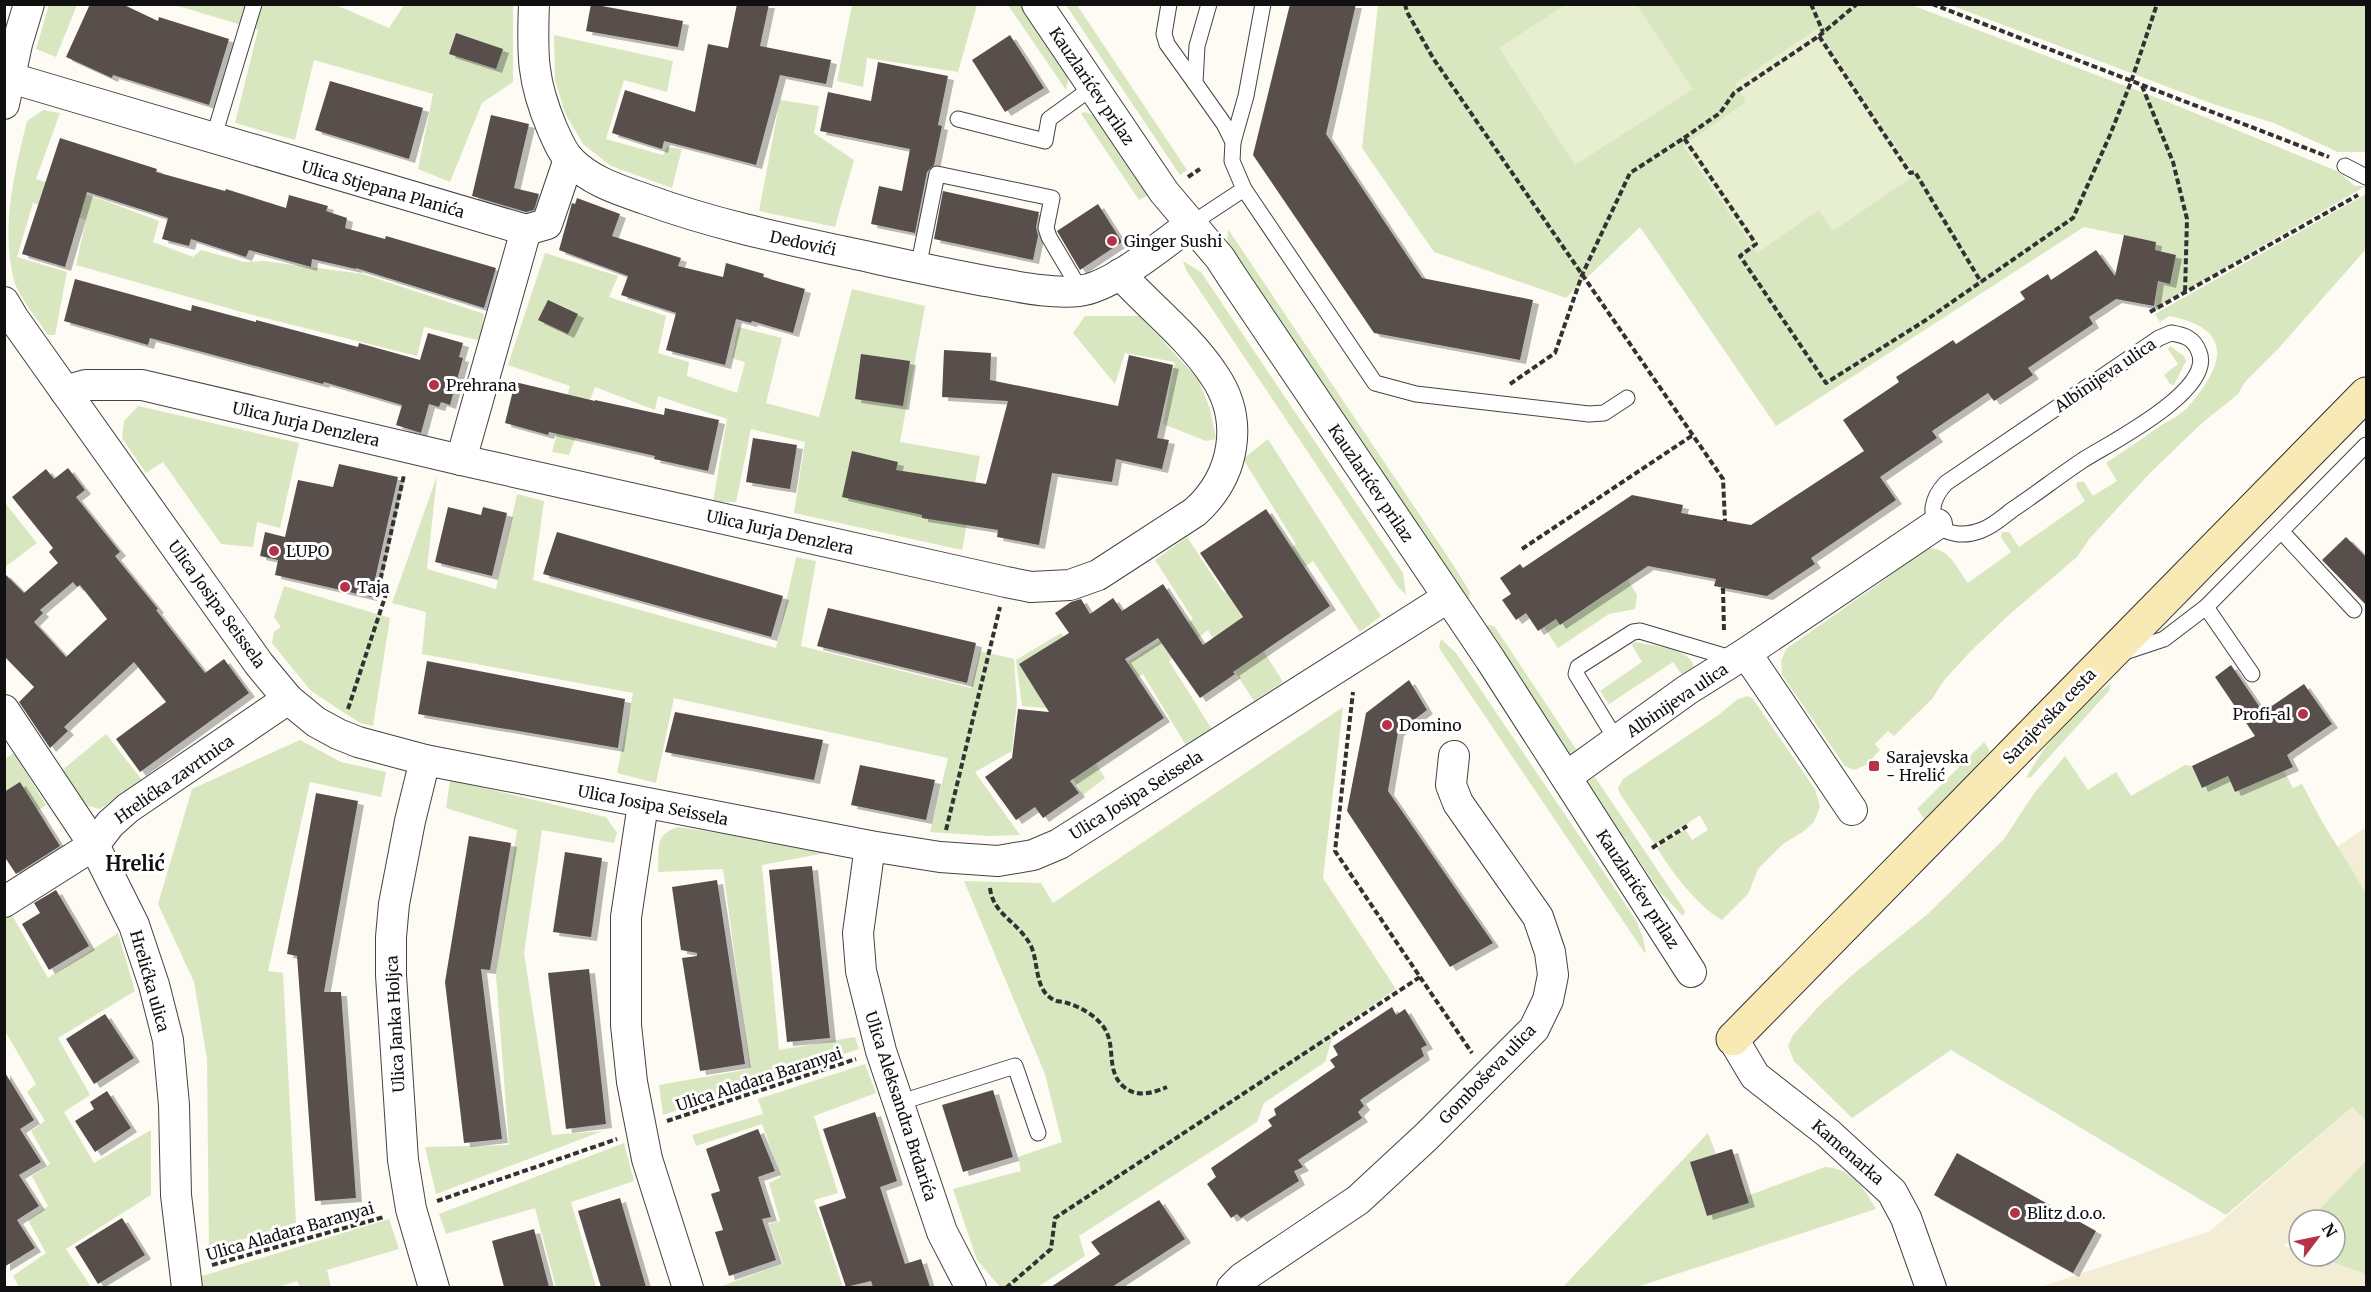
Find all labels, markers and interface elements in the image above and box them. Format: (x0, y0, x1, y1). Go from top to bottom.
street label: Kauzlarićev prilaz (1045, 23, 1139, 149)
street label: Ulica Stjepana Planića (299, 156, 467, 222)
street label: Dedovići (768, 226, 838, 260)
place label: Ginger Sushi (1124, 231, 1223, 251)
marker: Ginger Sushi (1105, 234, 1119, 248)
street label: Albinijeva ulica (2050, 334, 2160, 417)
place label: Prehrana (446, 375, 517, 395)
marker: Prehrana (427, 378, 441, 392)
street label: Ulica Jurja Denzlera (230, 397, 382, 451)
street label: Kauzlarićev prilaz (1324, 420, 1418, 546)
street label: Ulica Jurja Denzlera (704, 505, 856, 559)
street label: Ulica Josipa Seissela (164, 536, 270, 672)
place label: LUPO (286, 541, 330, 561)
marker: LUPO (267, 544, 281, 558)
place label: Taja (357, 577, 390, 597)
marker: Taja (338, 580, 352, 594)
street label: Albinijeva ulica (1622, 659, 1732, 742)
street label: Sarajevska cesta (1998, 664, 2100, 768)
place label: Profi-al (2233, 704, 2291, 724)
marker: Profi-al (2296, 707, 2310, 721)
place label: Domino (1399, 715, 1462, 735)
marker: Domino (1380, 718, 1394, 732)
street label: Hrelićka zavrtnica (111, 730, 238, 828)
street label: Ulica Josipa Seissela (1066, 746, 1206, 844)
place label: Sarajevska - Hrelić (1886, 747, 1969, 785)
marker: Sarajevska - Hrelić (1867, 759, 1881, 773)
street label: Ulica Josipa Seissela (576, 781, 730, 829)
street label: Kauzlarićev prilaz (1592, 826, 1684, 953)
district label: Hrelić (105, 851, 165, 876)
street label: Hrelićka ulica (126, 928, 174, 1035)
street label: Ulica Janka Holjca (381, 955, 409, 1093)
street label: Ulica Aleksandra Brdarića (861, 1009, 941, 1204)
street label: Gomboševa ulica (1434, 1020, 1540, 1128)
street label: Ulica Aladara Baranyai (673, 1043, 845, 1115)
street label: Kamenarka (1808, 1115, 1888, 1189)
street label: Ulica Aladara Baranyai (204, 1197, 376, 1265)
place label: Blitz d.o.o. (2027, 1203, 2106, 1223)
marker: Blitz d.o.o. (2008, 1206, 2022, 1220)
north arrow (2287, 1208, 2347, 1268)
text: N (2318, 1219, 2342, 1241)

